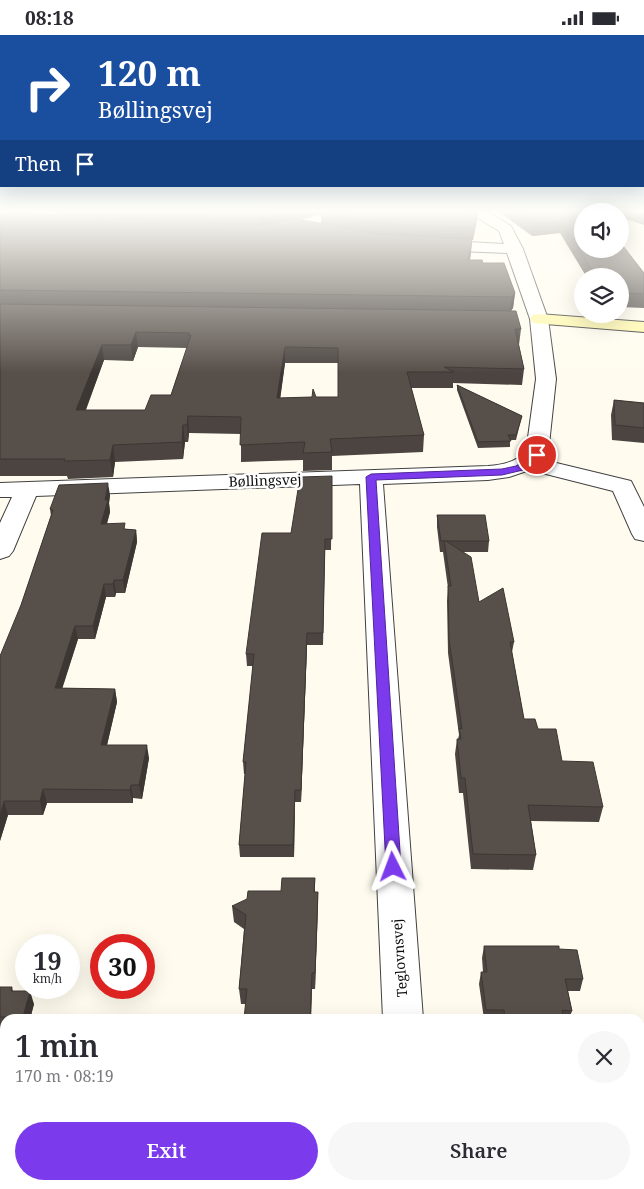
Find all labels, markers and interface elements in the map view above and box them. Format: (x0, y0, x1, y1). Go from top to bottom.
text: 08:18 (25, 5, 74, 31)
text: 120 m (98, 49, 201, 96)
icon: right (15, 55, 80, 120)
text: Bøllingsvej (98, 94, 213, 124)
icon: arrive (71, 150, 99, 178)
text: Then (15, 151, 61, 177)
map controls (574, 203, 629, 323)
button: sound (574, 203, 629, 258)
button: layers (574, 268, 629, 323)
pin (516, 434, 558, 476)
icon: arrive (523, 441, 551, 469)
street label: Bøllingsvej (228, 469, 302, 491)
position arrow (366, 840, 418, 892)
street label: Teglovnsvej (387, 918, 411, 998)
speed limit sign: 30 (90, 934, 155, 999)
text: 19 (33, 943, 62, 977)
text: km/h (33, 970, 62, 987)
text: 1 min (15, 1025, 99, 1066)
button: close (578, 1031, 630, 1083)
text: 170 m · 08:19 (15, 1065, 114, 1087)
button: Exit (15, 1122, 318, 1180)
button: Share (328, 1122, 630, 1180)

